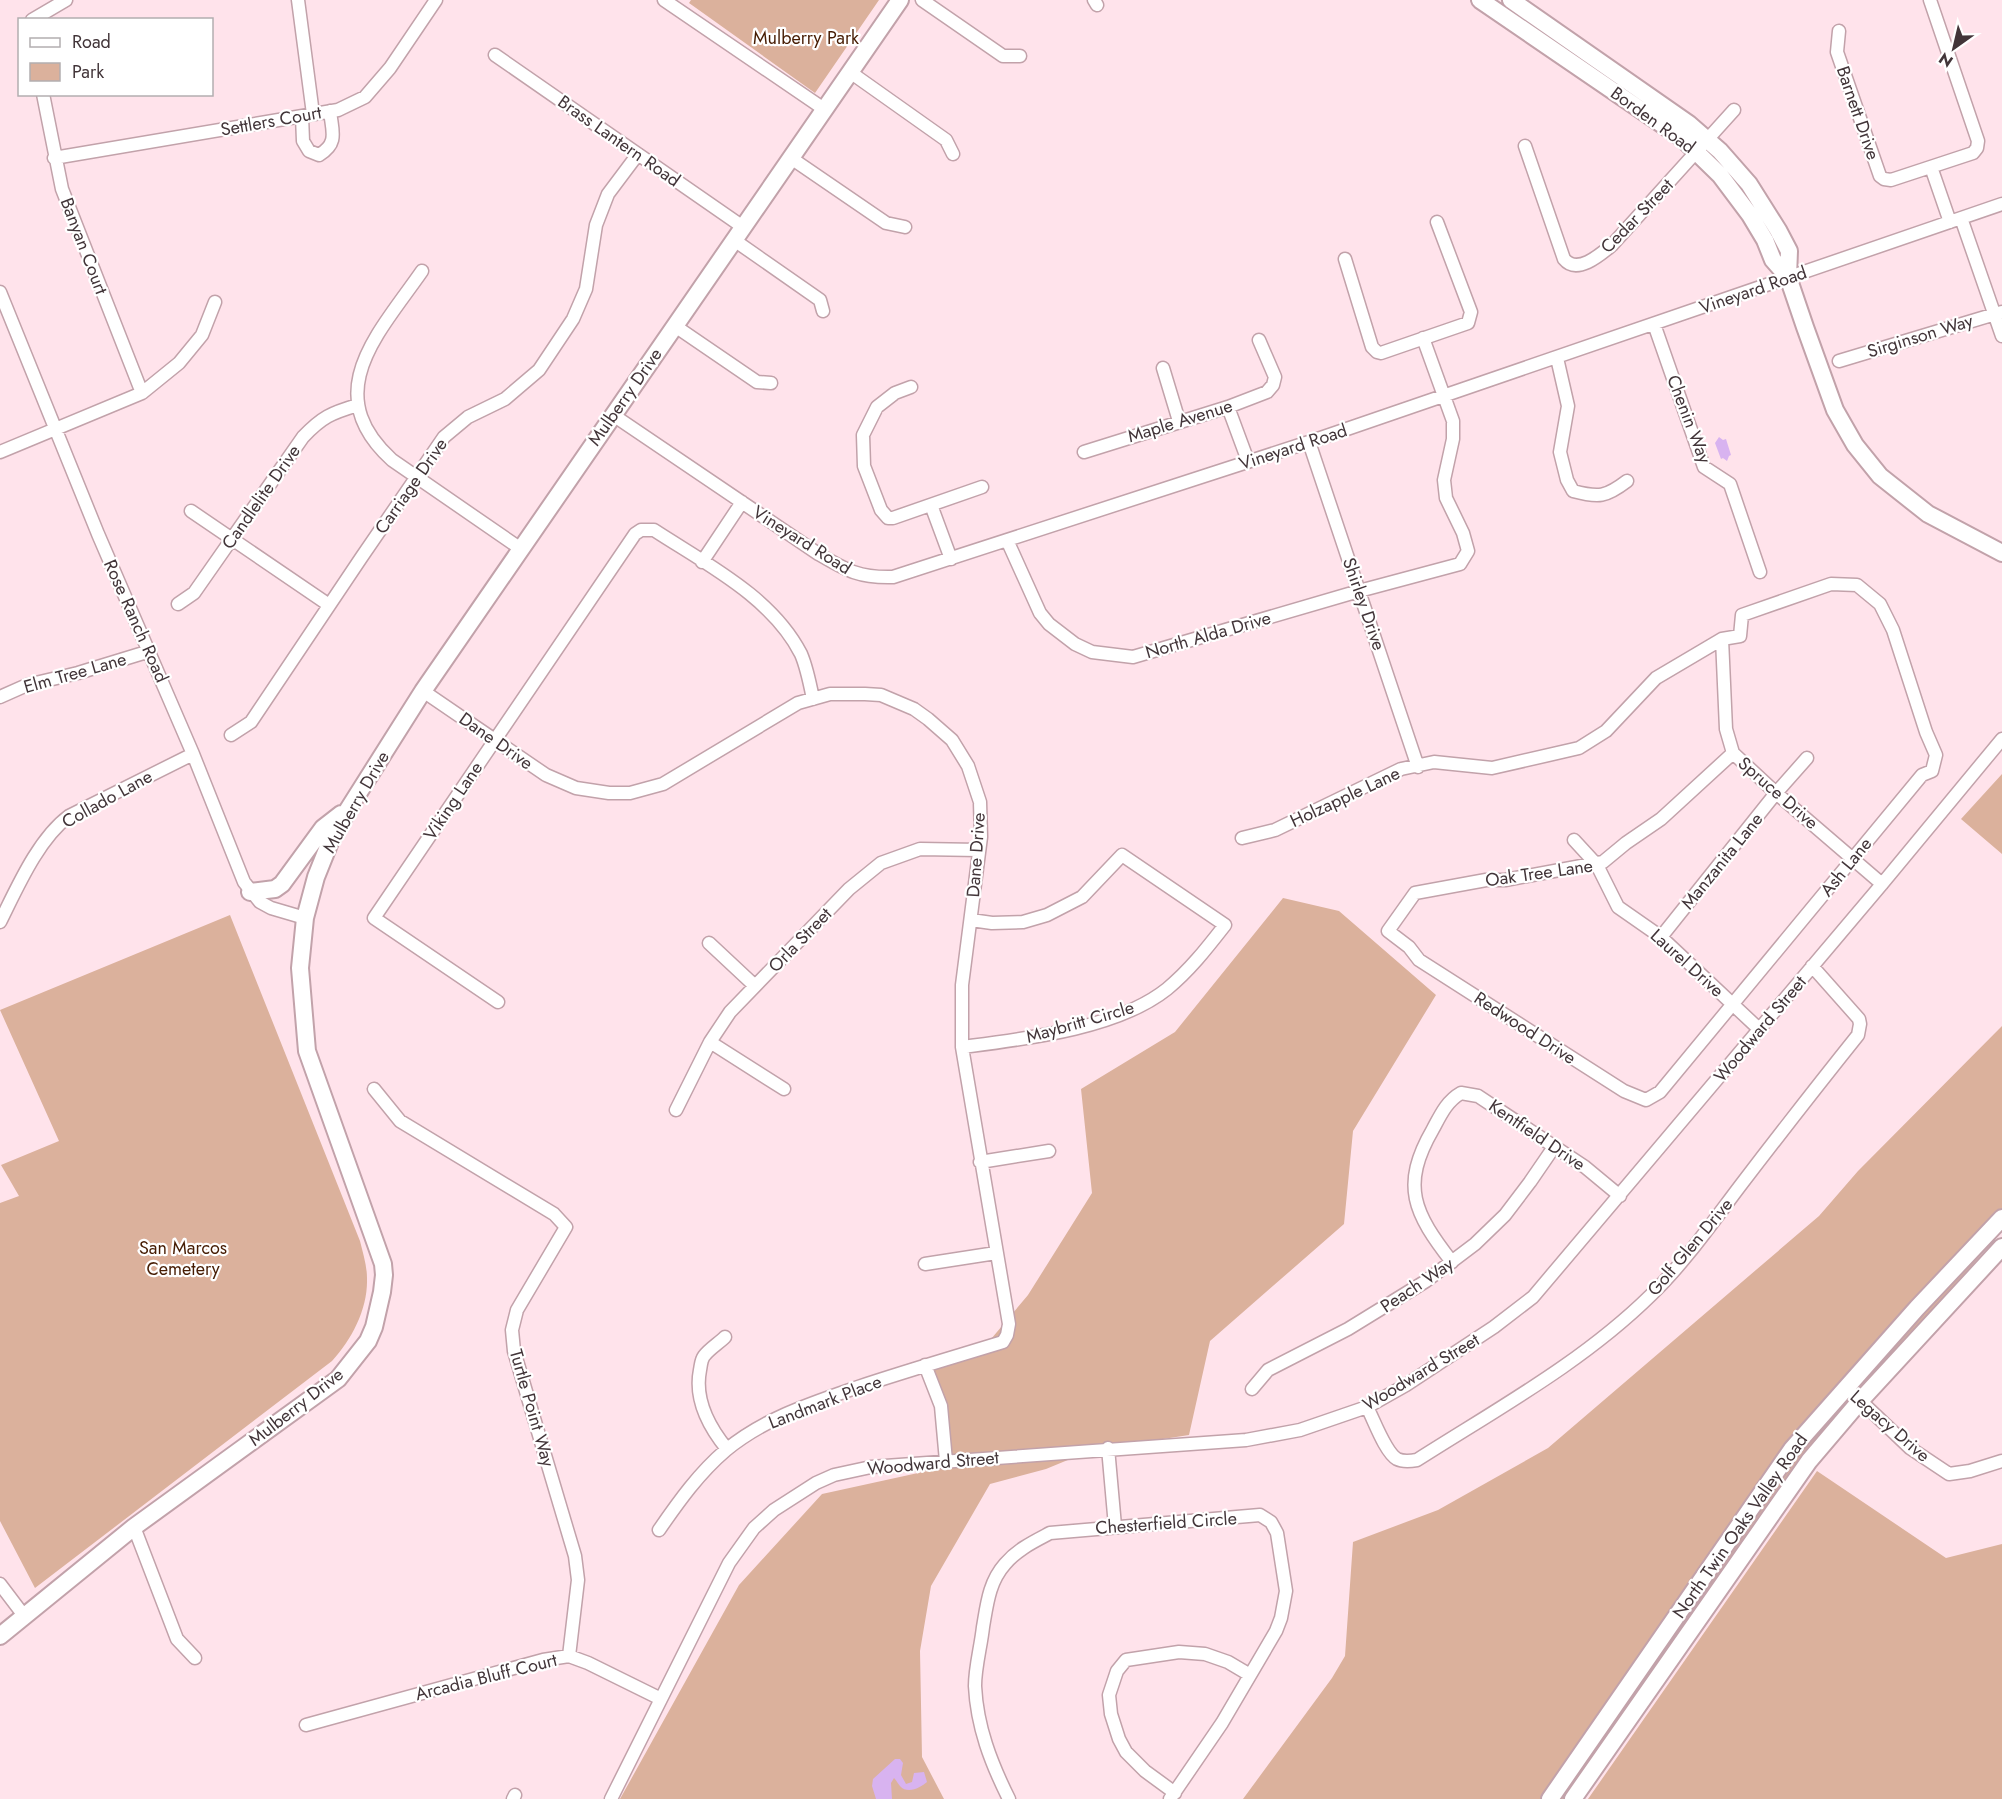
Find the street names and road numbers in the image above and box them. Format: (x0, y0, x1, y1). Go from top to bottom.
street label: Barnett Drive (1830, 63, 1886, 163)
street label: Borden Road (1605, 80, 1701, 160)
street label: Brass Lantern Road (552, 89, 686, 193)
street label: Settlers Court (218, 99, 324, 143)
street label: Cedar Street (1595, 172, 1680, 259)
street label: Banyan Court (54, 194, 115, 299)
street label: Vineyard Road (1696, 259, 1810, 321)
street label: Sirginson Way (1864, 308, 1976, 364)
street label: Mulberry Drive (582, 343, 668, 451)
street label: Chenin Way (1660, 371, 1718, 467)
street label: Maple Avenue (1124, 393, 1236, 449)
street label: Vineyard Road (1236, 417, 1350, 477)
street label: Carriage Drive (368, 433, 454, 539)
street label: Candlelite Drive (215, 440, 307, 554)
street label: Vineyard Road (748, 499, 856, 581)
street label: Shirley Drive (1336, 554, 1392, 654)
street label: Rose Ranch Road (97, 555, 175, 687)
street label: North Alda Drive (1142, 605, 1274, 665)
street label: Elm Tree Lane (21, 646, 129, 700)
street label: Dane Drive (454, 706, 538, 776)
street label: Mulberry Drive (316, 746, 396, 858)
street label: Spruce Drive (1732, 751, 1824, 835)
street label: Viking Lane (417, 757, 489, 845)
street label: Holzapple Lane (1286, 760, 1404, 834)
street label: Collado Lane (57, 763, 157, 835)
street label: Manzanita Lane (1675, 807, 1769, 915)
street label: Dane Drive (960, 812, 992, 898)
street label: Ash Lane (1814, 832, 1878, 902)
street label: Oak Tree Lane (1483, 853, 1595, 893)
street label: Orla Street (762, 901, 838, 978)
street label: Laurel Drive (1645, 923, 1729, 1003)
street label: Woodward Street (1708, 970, 1813, 1088)
street label: Redwood Drive (1469, 985, 1581, 1071)
street label: Maybritt Circle (1023, 994, 1137, 1050)
street label: Kentfield Drive (1483, 1093, 1591, 1177)
street label: Golf Glen Drive (1641, 1192, 1739, 1302)
street label: Peach Way (1375, 1251, 1459, 1319)
street label: Woodward Street (1358, 1327, 1485, 1417)
street label: Turtle Point Way (503, 1346, 561, 1470)
street label: Mulberry Drive (243, 1362, 349, 1452)
street label: Landmark Place (765, 1369, 885, 1435)
street label: Legacy Drive (1844, 1384, 1936, 1468)
street label: North Twin Oaks Valley Road (1666, 1428, 1814, 1624)
street label: Woodward Street (866, 1444, 1001, 1482)
street label: Chesterfield Circle (1094, 1505, 1238, 1541)
street label: Arcadia Bluff Court (412, 1647, 560, 1707)

